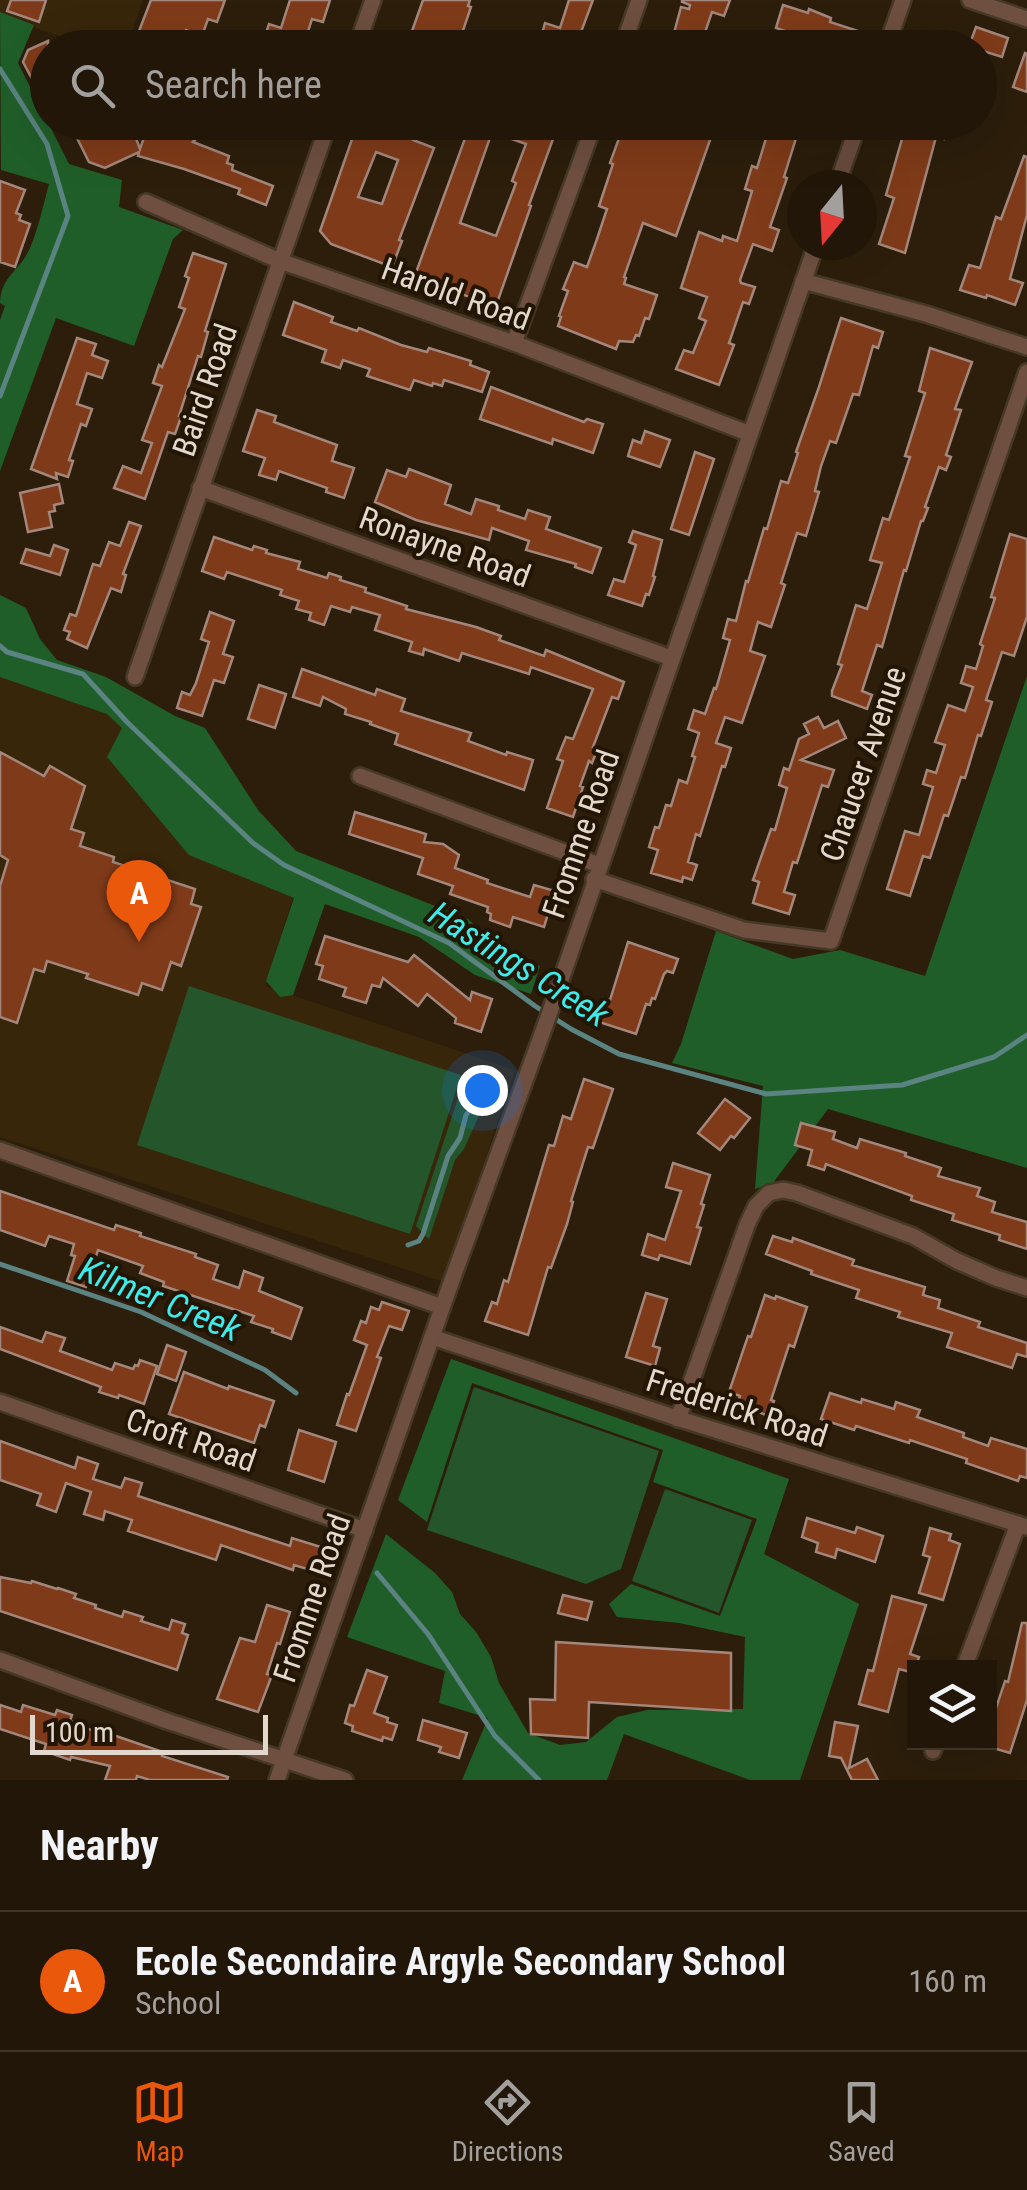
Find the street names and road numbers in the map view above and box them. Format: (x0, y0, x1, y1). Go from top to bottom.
street label: Harold Road (376, 250, 536, 338)
street label: Baird Road (165, 319, 245, 461)
street label: Ronayne Road (354, 499, 536, 595)
street label: Chaucer Avenue (812, 662, 914, 866)
street label: Fromme Road (535, 745, 627, 923)
street label: Frederick Road (642, 1361, 832, 1455)
street label: Croft Road (121, 1400, 261, 1480)
street label: Fromme Road (266, 1509, 358, 1687)

